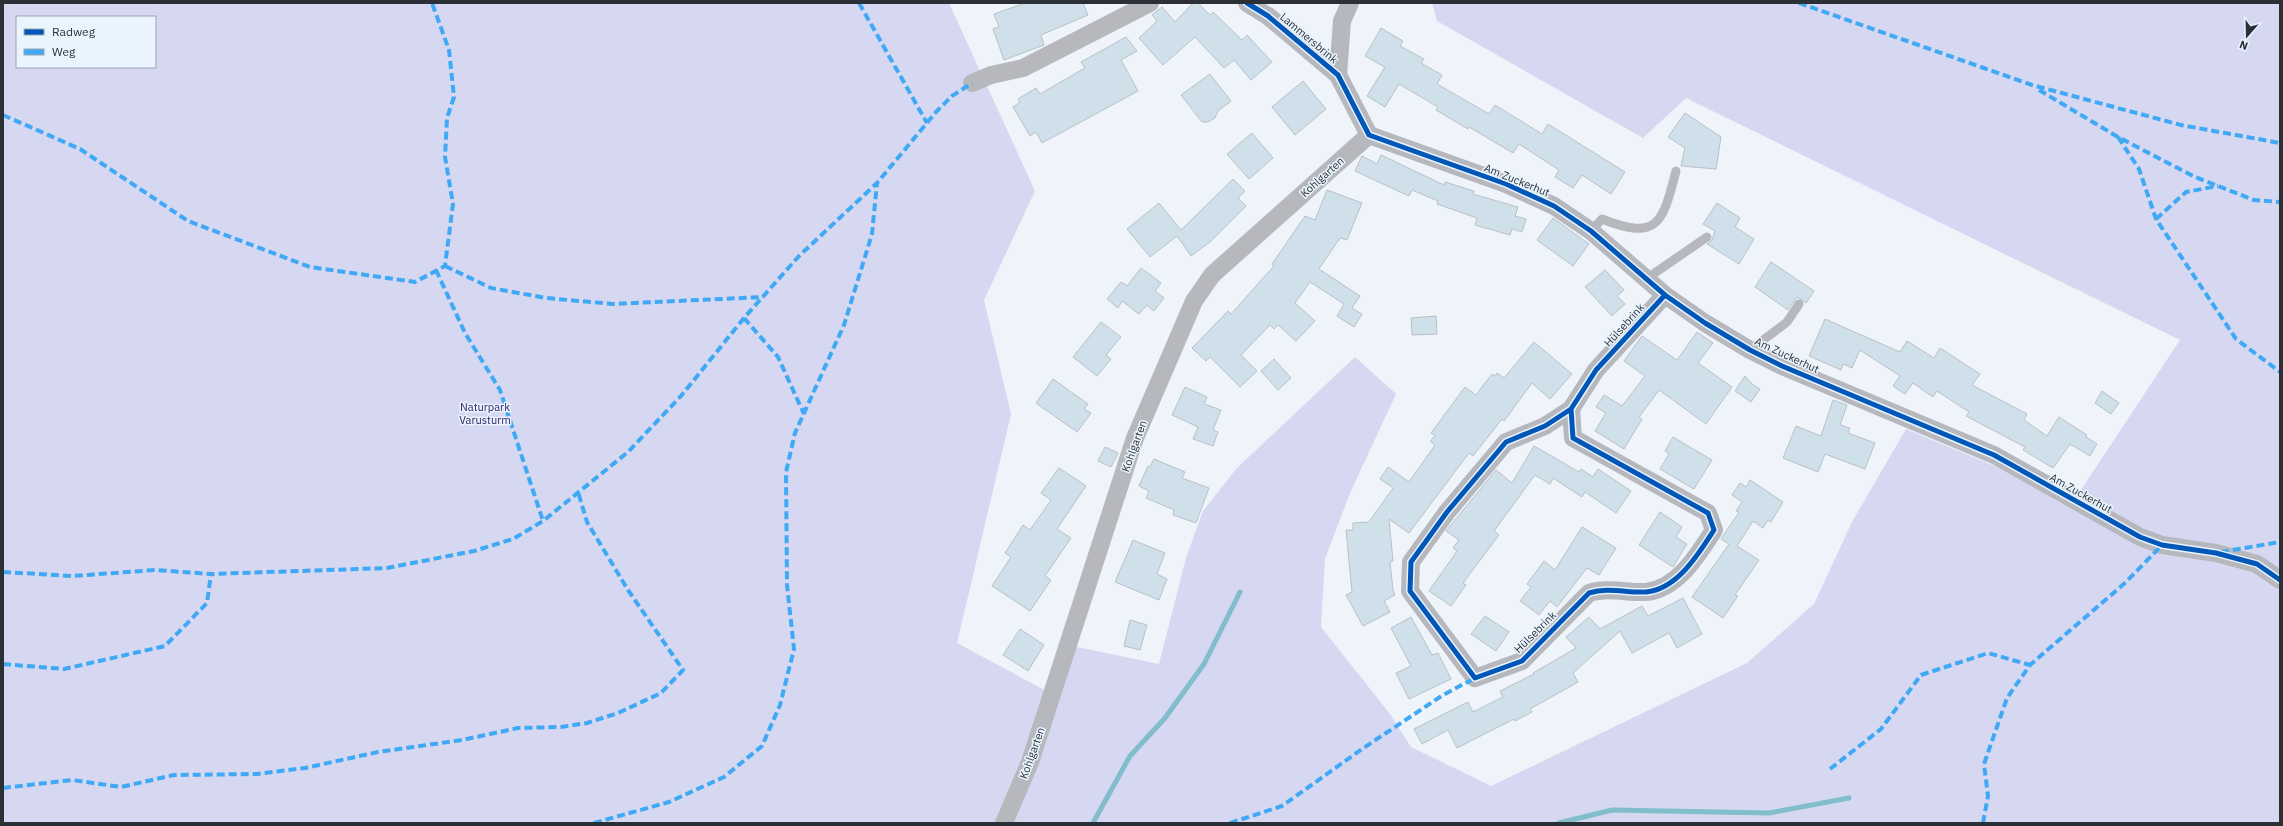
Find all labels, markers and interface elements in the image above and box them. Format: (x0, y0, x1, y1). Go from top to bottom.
street label: Lammersbrink (1277, 10, 1341, 66)
legend (16, 16, 156, 68)
north arrow (2227, 16, 2267, 56)
text: Radweg (52, 24, 96, 39)
text: N (2237, 37, 2250, 53)
text: Weg (52, 44, 76, 59)
street label: Kohlgarten (1297, 154, 1347, 200)
street label: Am Zuckerhut (1482, 161, 1552, 200)
street label: Hülsebrink (1601, 300, 1647, 350)
street label: Am Zuckerhut (1753, 334, 1822, 376)
park label: Naturpark Varusturm (459, 400, 511, 427)
street label: Kohlgarten (1118, 418, 1150, 474)
street label: Am Zuckerhut (2047, 470, 2115, 516)
street label: Hülsebrink (1511, 608, 1559, 656)
street label: Kohlgarten (1016, 725, 1048, 781)

